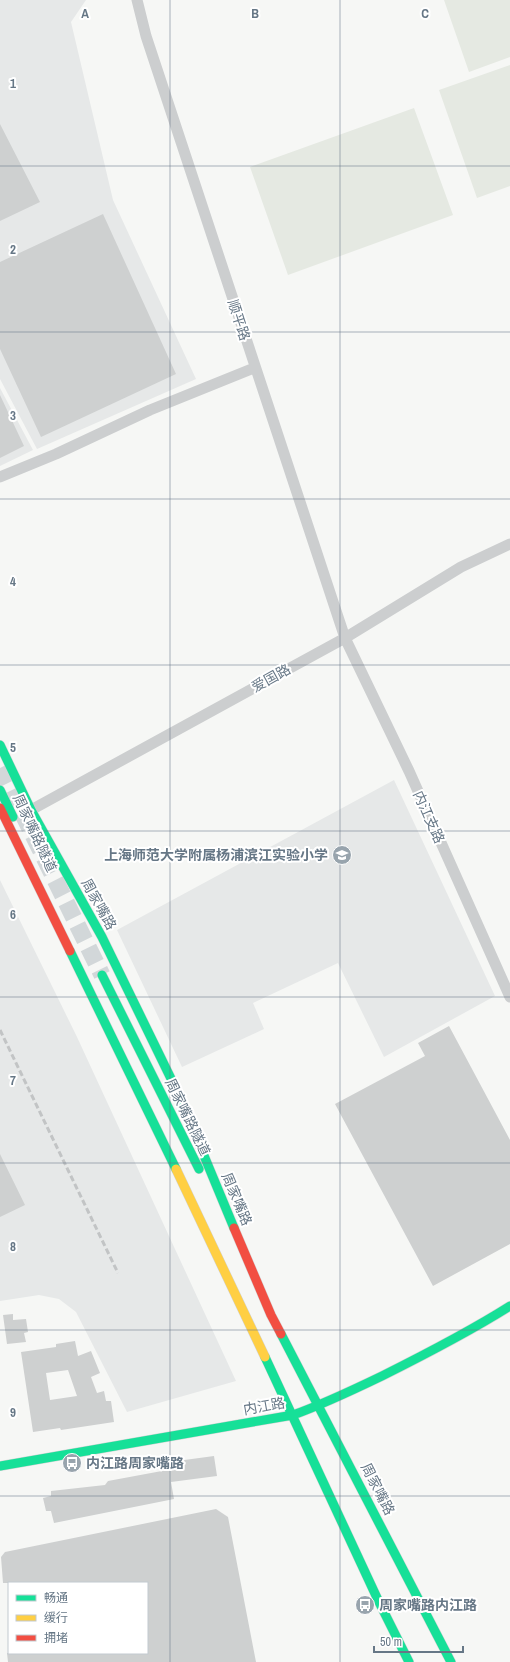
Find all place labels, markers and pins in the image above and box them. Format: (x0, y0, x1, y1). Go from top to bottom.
school or university icon: 上海师范大学附属杨浦滨江实验小学 (331, 844, 353, 866)
place label: 上海师范大学附属杨浦滨江实验小学 (104, 846, 328, 864)
bus stop icon: 内江路周家嘴路 (61, 1452, 83, 1474)
place label: 内江路周家嘴路 (86, 1454, 184, 1472)
bus stop icon: 周家嘴路内江路 (354, 1594, 376, 1616)
place label: 周家嘴路内江路 (379, 1596, 477, 1614)

